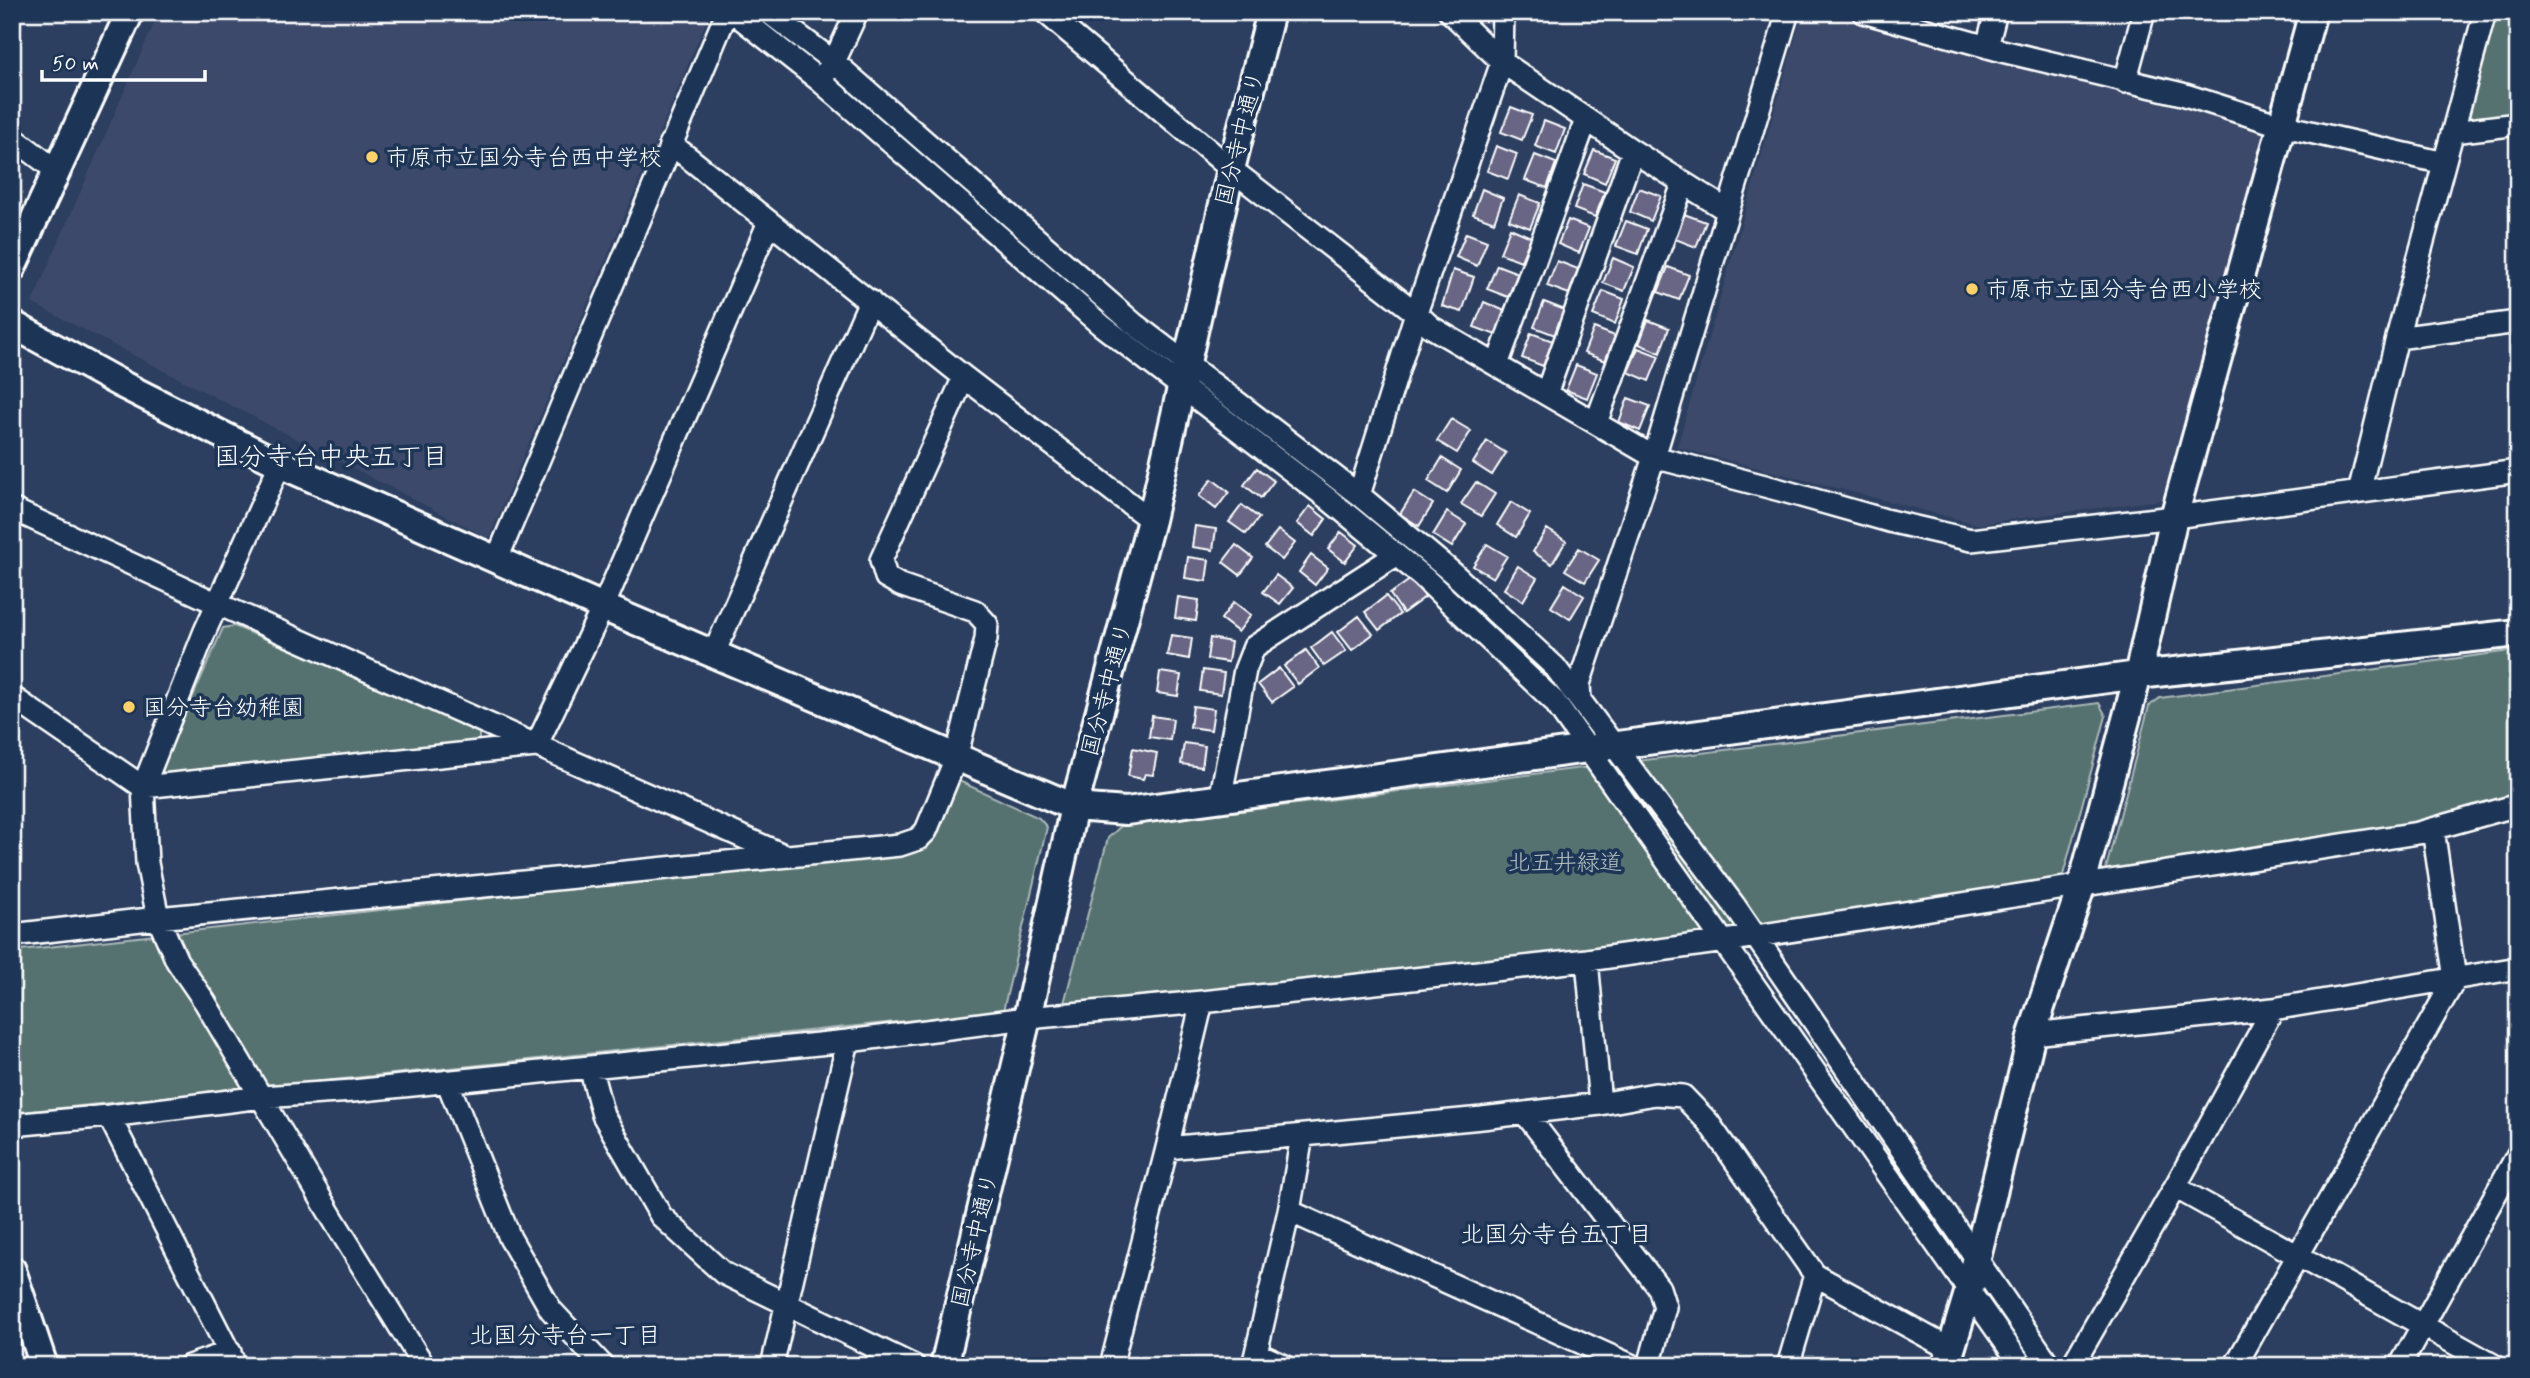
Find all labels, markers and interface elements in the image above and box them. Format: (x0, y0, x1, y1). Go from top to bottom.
scale bar (42, 38, 205, 82)
text: 50 m (52, 50, 99, 78)
street label: 国分寺中通り (1210, 68, 1272, 209)
place label: 市原市立国分寺台西中学校 (386, 144, 662, 174)
marker: 市原市立国分寺台西中学校 (364, 149, 380, 165)
place label: 市原市立国分寺台西小学校 (1986, 276, 2262, 306)
marker: 市原市立国分寺台西小学校 (1964, 281, 1980, 297)
district label: 国分寺台中央五丁目 (214, 441, 448, 475)
street label: 国分寺中通り (1076, 619, 1140, 760)
place label: 国分寺台幼稚園 (143, 694, 304, 724)
marker: 国分寺台幼稚園 (121, 699, 137, 715)
park label: 北五井緑道 (1508, 849, 1623, 879)
street label: 国分寺中通り (946, 1170, 1006, 1311)
district label: 北国分寺台五丁目 (1460, 1220, 1652, 1251)
district label: 北国分寺台一丁目 (469, 1321, 661, 1352)

